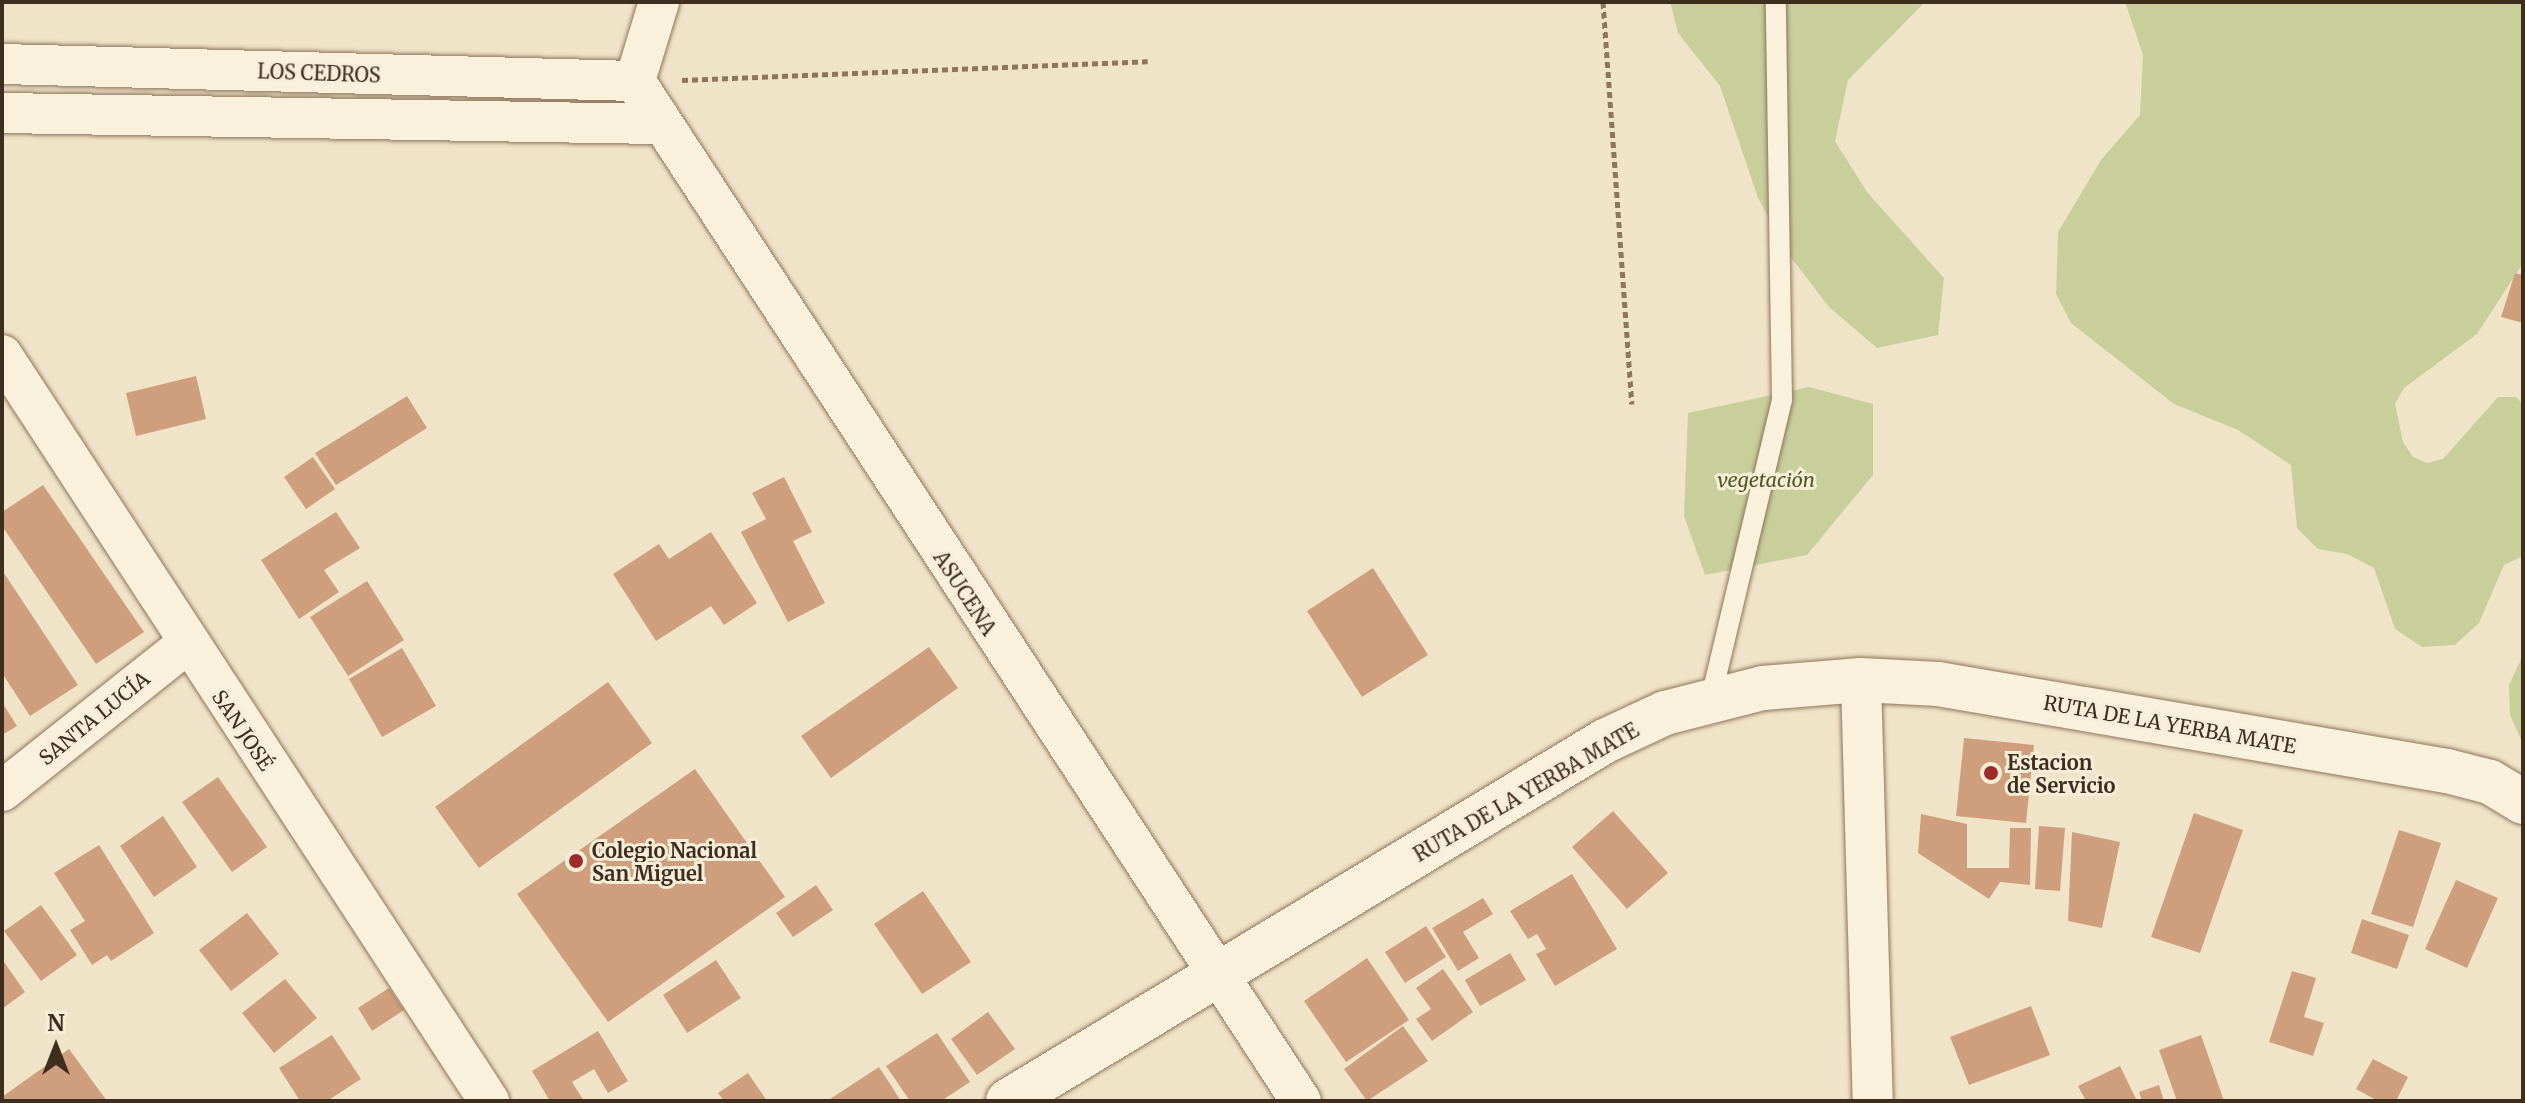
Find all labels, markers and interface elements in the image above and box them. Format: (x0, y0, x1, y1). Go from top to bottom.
street label: LOS CEDROS (257, 59, 381, 87)
park label: vegetación (1717, 467, 1815, 491)
street label: ASUCENA (929, 546, 1001, 640)
street label: SANTA LUCÍA (34, 666, 154, 770)
street label: SAN JOSÉ (207, 685, 279, 775)
street label: RUTA DE LA YERBA MATE (2042, 690, 2298, 758)
street label: RUTA DE LA YERBA MATE (1409, 718, 1643, 866)
place label: Estacion de Servicio (2007, 750, 2115, 797)
marker: Estacion de Servicio (1982, 764, 2000, 782)
place label: Colegio Nacional San Miguel (592, 838, 757, 885)
marker: Colegio Nacional San Miguel (567, 852, 585, 870)
north arrow (16, 1007, 96, 1087)
text: N (47, 1009, 65, 1037)

